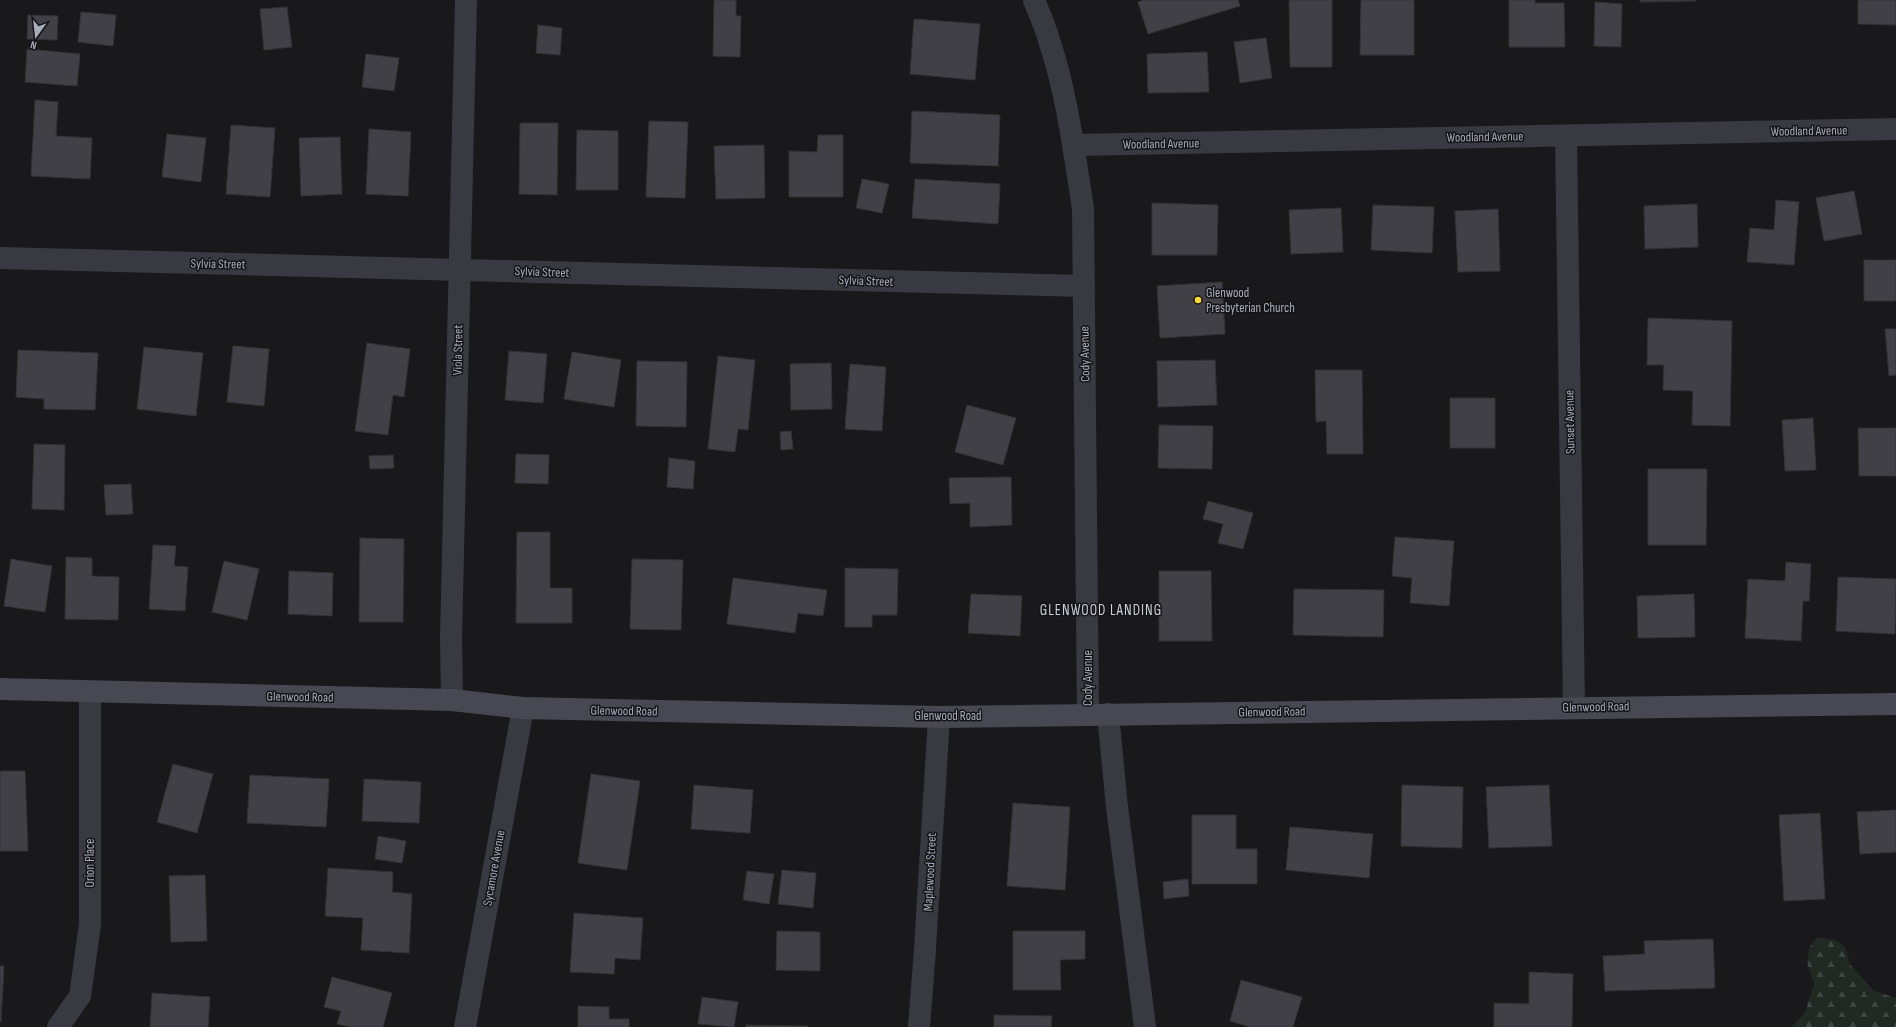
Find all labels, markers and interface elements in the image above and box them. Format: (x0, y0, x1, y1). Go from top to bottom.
north arrow (16, 16, 56, 56)
text: N (29, 38, 38, 52)
street label: Woodland Avenue (1771, 122, 1847, 140)
street label: Woodland Avenue (1447, 128, 1523, 146)
street label: Woodland Avenue (1123, 135, 1199, 153)
street label: Sylvia Street (190, 256, 246, 272)
street label: Sylvia Street (514, 263, 570, 281)
street label: Sylvia Street (838, 272, 894, 290)
place label: Glenwood Presbyterian Church (1206, 285, 1295, 316)
marker: Glenwood Presbyterian Church (1193, 295, 1203, 305)
street label: Viola Street (450, 325, 466, 375)
street label: Cody Avenue (1077, 326, 1093, 382)
street label: Sunset Avenue (1561, 390, 1579, 454)
district label: GLENWOOD LANDING (1040, 601, 1162, 620)
street label: Cody Avenue (1080, 650, 1096, 706)
street label: Glenwood Road (266, 688, 334, 706)
street label: Glenwood Road (1562, 698, 1630, 716)
street label: Glenwood Road (590, 702, 658, 720)
street label: Glenwood Road (1238, 703, 1306, 721)
street label: Glenwood Road (915, 708, 981, 724)
street label: Sycamore Avenue (479, 829, 509, 907)
street label: Maplewood Street (920, 832, 940, 912)
street label: Orion Place (82, 839, 98, 887)

